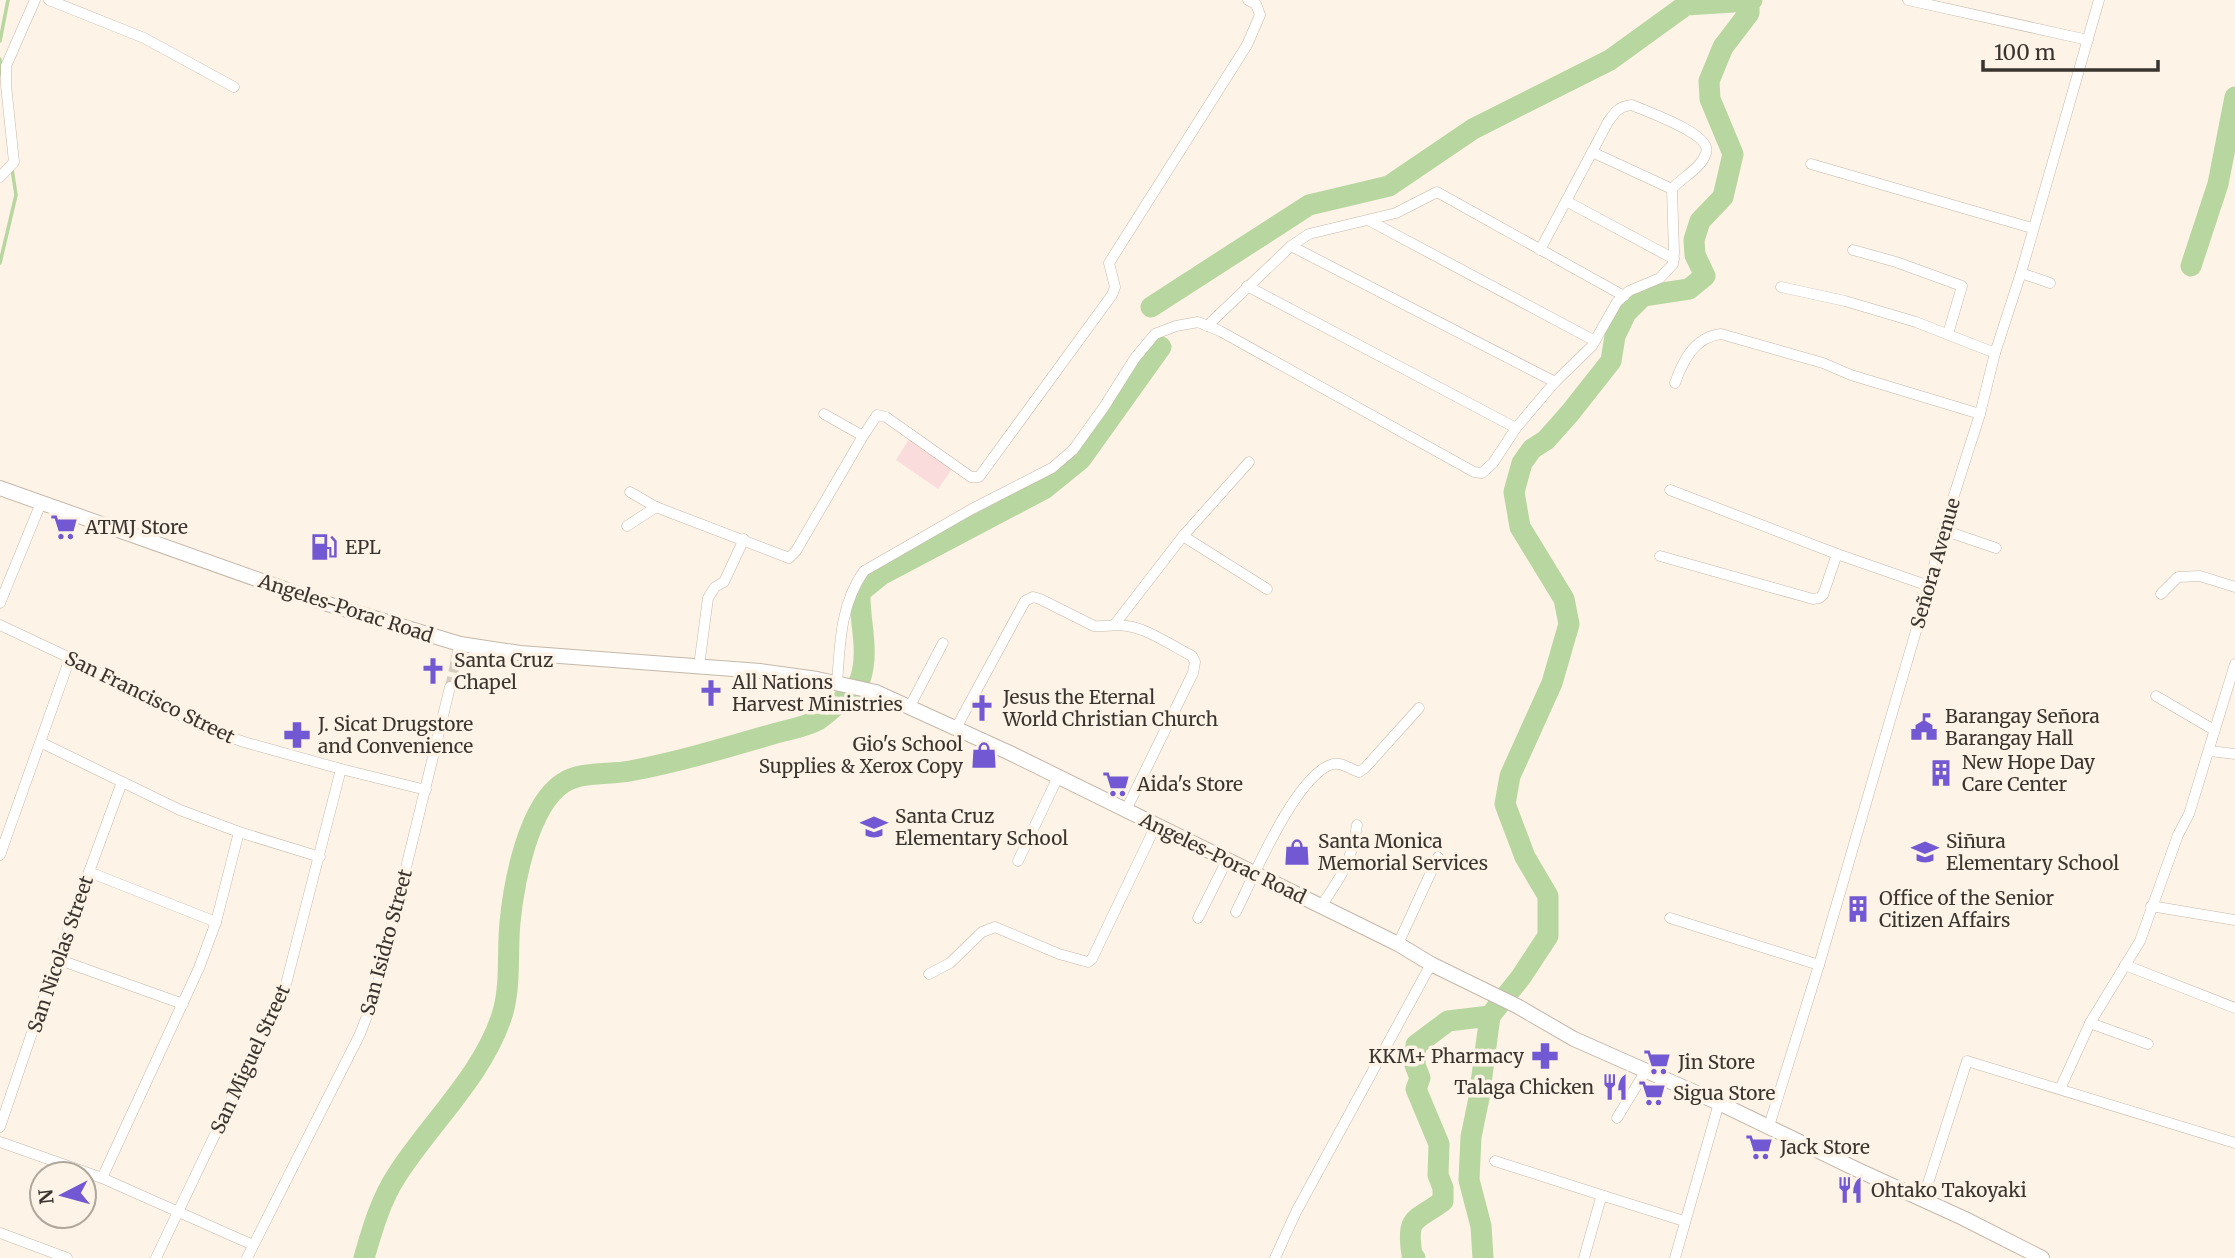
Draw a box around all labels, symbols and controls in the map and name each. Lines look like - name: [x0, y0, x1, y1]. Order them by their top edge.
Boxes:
- scale bar: [1983, 28, 2158, 72]
- text: 100 m: [1994, 39, 2056, 66]
- street label: Señora Avenue: [1905, 495, 1965, 631]
- supermarket icon: ATMJ Store: [49, 512, 79, 542]
- place label: ATMJ Store: [84, 515, 188, 539]
- fuel station icon: EPL: [309, 532, 339, 562]
- place label: EPL: [345, 535, 381, 559]
- street label: Angeles-Porac Road: [255, 568, 436, 648]
- street label: San Francisco Street: [61, 646, 239, 749]
- place label: Santa Cruz Chapel: [454, 648, 553, 694]
- church icon: Santa Cruz Chapel: [418, 656, 448, 686]
- place label: All Nations Harvest Ministries: [731, 670, 903, 716]
- church icon: All Nations Harvest Ministries: [696, 678, 726, 708]
- place label: Jesus the Eternal World Christian Church: [1002, 685, 1218, 731]
- church icon: Jesus the Eternal World Christian Church: [967, 693, 997, 723]
- place label: Barangay Señora Barangay Hall: [1945, 704, 2100, 750]
- place label: J. Sicat Drugstore and Convenience: [317, 712, 473, 758]
- public building icon: Barangay Señora Barangay Hall: [1909, 712, 1939, 742]
- pharmacy icon: J. Sicat Drugstore and Convenience: [282, 720, 312, 750]
- place label: Gio's School Supplies & Xerox Copy: [759, 732, 963, 778]
- shop icon: Gio's School Supplies & Xerox Copy: [969, 740, 999, 770]
- place label: New Hope Day Care Center: [1962, 750, 2095, 796]
- building icon: New Hope Day Care Center: [1926, 758, 1956, 788]
- supermarket icon: Aida's Store: [1101, 769, 1131, 799]
- place label: Aida's Store: [1136, 772, 1243, 796]
- place label: Santa Cruz Elementary School: [895, 804, 1068, 850]
- street label: Angeles-Porac Road: [1135, 807, 1310, 909]
- school or university icon: Santa Cruz Elementary School: [859, 812, 889, 842]
- place label: Santa Monica Memorial Services: [1318, 829, 1488, 875]
- place label: Siñura Elementary School: [1946, 829, 2119, 875]
- shop icon: Santa Monica Memorial Services: [1282, 837, 1312, 867]
- school or university icon: Siñura Elementary School: [1910, 837, 1940, 867]
- street label: San Isidro Street: [355, 866, 417, 1018]
- street label: San Nicolas Street: [22, 872, 98, 1036]
- place label: Office of the Senior Citizen Affairs: [1879, 886, 2055, 932]
- building icon: Office of the Senior Citizen Affairs: [1843, 894, 1873, 924]
- street label: San Miguel Street: [205, 980, 295, 1137]
- pharmacy icon: KKM+ Pharmacy: [1530, 1041, 1560, 1071]
- place label: KKM+ Pharmacy: [1368, 1044, 1524, 1068]
- supermarket icon: Jin Store: [1642, 1047, 1672, 1077]
- place label: Jin Store: [1677, 1050, 1755, 1074]
- restaurant icon: Talaga Chicken: [1600, 1072, 1630, 1102]
- place label: Talaga Chicken: [1454, 1075, 1594, 1099]
- supermarket icon: Sigua Store: [1637, 1078, 1667, 1108]
- place label: Sigua Store: [1673, 1081, 1775, 1105]
- supermarket icon: Jack Store: [1744, 1132, 1774, 1162]
- place label: Jack Store: [1779, 1135, 1870, 1159]
- north arrow: [28, 1160, 98, 1230]
- restaurant icon: Ohtako Takoyaki: [1835, 1175, 1865, 1205]
- place label: Ohtako Takoyaki: [1871, 1178, 2027, 1202]
- text: N: [33, 1188, 59, 1205]

